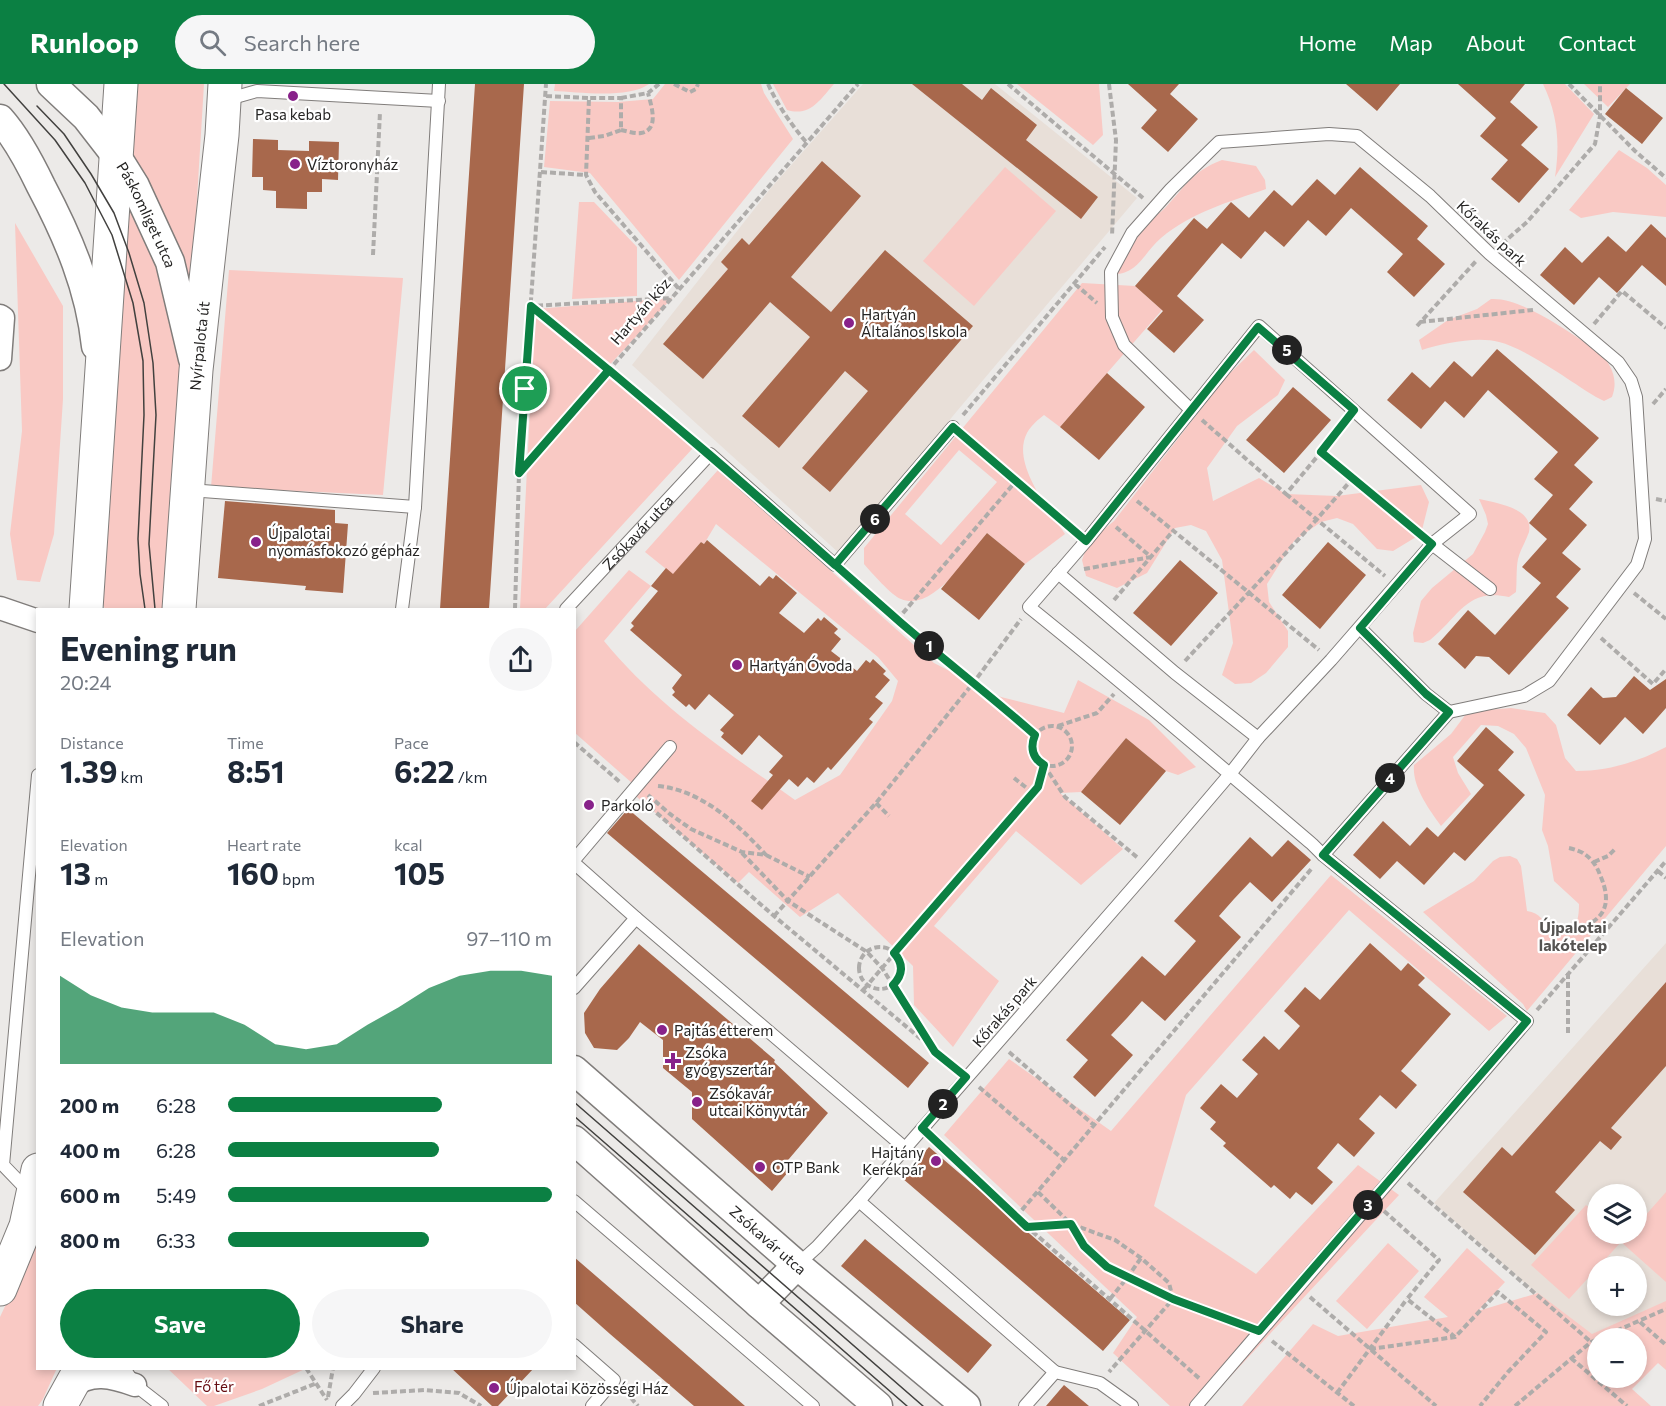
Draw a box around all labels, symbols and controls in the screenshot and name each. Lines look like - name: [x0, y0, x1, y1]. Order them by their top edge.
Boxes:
- search box: [175, 15, 595, 69]
- text: Runloop: [30, 25, 139, 59]
- icon: search: [196, 26, 229, 59]
- text: Search here: [244, 29, 360, 56]
- text: Home: [1299, 30, 1356, 55]
- text: Map: [1389, 30, 1433, 55]
- text: About: [1466, 30, 1525, 55]
- text: Contact: [1558, 30, 1636, 55]
- marker: Pasa kebab: [286, 89, 300, 103]
- place label: Pasa kebab: [255, 105, 331, 123]
- place label: Víztoronyház: [307, 155, 398, 173]
- marker: Víztoronyház: [288, 157, 302, 171]
- street label: Páskomliget utca: [113, 158, 180, 269]
- street label: Kőrakás park: [1453, 196, 1531, 270]
- street label: Hartyán köz: [606, 274, 674, 348]
- street label: Nyírpalota út: [186, 300, 213, 391]
- place label: Hartyán Általános Iskola: [861, 305, 967, 340]
- marker: Hartyán Általános Iskola: [842, 316, 856, 330]
- pin: 5: [1272, 335, 1302, 365]
- text: 5: [1282, 340, 1292, 359]
- pin: [499, 363, 550, 414]
- icon: arrive: [508, 372, 541, 405]
- street label: Zsókavár utca: [598, 491, 677, 573]
- pin: 6: [860, 504, 890, 534]
- text: 6: [870, 509, 880, 528]
- place label: Újpalotai nyomásfokozó gépház: [268, 523, 420, 559]
- marker: Újpalotai nyomásfokozó gépház: [249, 535, 263, 549]
- text: Evening run: [60, 627, 237, 668]
- button: share: [489, 628, 552, 691]
- pin: 1: [914, 631, 944, 661]
- text: 1: [925, 636, 933, 655]
- place label: Hartyán Óvoda: [749, 655, 852, 674]
- marker: Hartyán Óvoda: [730, 658, 744, 672]
- text: 20:24: [60, 670, 112, 694]
- text: Distance: [60, 733, 124, 752]
- text: Time: [227, 733, 264, 752]
- text: Pace: [394, 733, 429, 752]
- text: 1.39: [60, 752, 118, 789]
- text: 8:51: [227, 752, 285, 789]
- text: 6:22: [394, 752, 455, 789]
- pin: 4: [1375, 763, 1405, 793]
- text: km: [118, 767, 143, 786]
- text: /km: [455, 767, 487, 786]
- text: 4: [1385, 768, 1395, 787]
- place label: Parkoló: [601, 796, 654, 814]
- marker: Parkoló: [582, 798, 596, 812]
- text: Elevation: [60, 835, 128, 854]
- text: Heart rate: [227, 835, 301, 854]
- text: kcal: [394, 835, 423, 854]
- text: 13: [60, 854, 91, 891]
- text: 160: [227, 854, 279, 891]
- text: 105: [394, 854, 445, 891]
- text: m: [91, 869, 108, 888]
- text: bpm: [279, 869, 315, 888]
- district label: Újpalotai lakótelep: [1539, 917, 1607, 954]
- text: Elevation: [60, 926, 145, 950]
- text: 97–110 m: [466, 926, 552, 950]
- street label: Kőrakás park: [968, 972, 1040, 1050]
- place label: Pajtás étterem: [674, 1021, 773, 1039]
- marker: Pajtás étterem: [655, 1023, 669, 1037]
- place label: Zsóka gyógyszertár: [685, 1043, 773, 1078]
- marker: Zsóka gyógyszertár: [666, 1054, 680, 1068]
- place label: Zsókavár utcai Könyvtár: [709, 1084, 808, 1119]
- pin: 2: [928, 1089, 958, 1119]
- text: 200 m: [60, 1093, 119, 1117]
- text: 6:28: [156, 1093, 196, 1117]
- text: 2: [938, 1094, 948, 1113]
- marker: Zsókavár utcai Könyvtár: [690, 1095, 704, 1109]
- text: 400 m: [60, 1138, 120, 1162]
- text: 6:28: [156, 1138, 196, 1162]
- place label: Hajtány Kerékpár: [862, 1143, 924, 1178]
- marker: Hajtány Kerékpár: [929, 1154, 943, 1168]
- place label: OTP Bank: [772, 1158, 840, 1176]
- marker: OTP Bank: [753, 1160, 767, 1174]
- text: 600 m: [60, 1183, 120, 1207]
- text: 5:49: [156, 1183, 196, 1207]
- map controls: [1587, 1184, 1647, 1388]
- button: layers: [1587, 1184, 1647, 1244]
- pin: 3: [1353, 1190, 1383, 1220]
- text: 3: [1363, 1195, 1373, 1214]
- street label: Zsókavár utca: [726, 1202, 810, 1278]
- text: 800 m: [60, 1228, 120, 1252]
- text: 6:33: [156, 1228, 196, 1252]
- button: +: [1587, 1256, 1647, 1316]
- button: Save: [60, 1289, 300, 1358]
- button: Share: [312, 1289, 552, 1358]
- button: −: [1587, 1328, 1647, 1388]
- park label: Fő tér: [194, 1377, 234, 1395]
- place label: Újpalotai Közösségi Ház: [506, 1378, 668, 1397]
- marker: Újpalotai Közösségi Ház: [487, 1381, 501, 1395]

